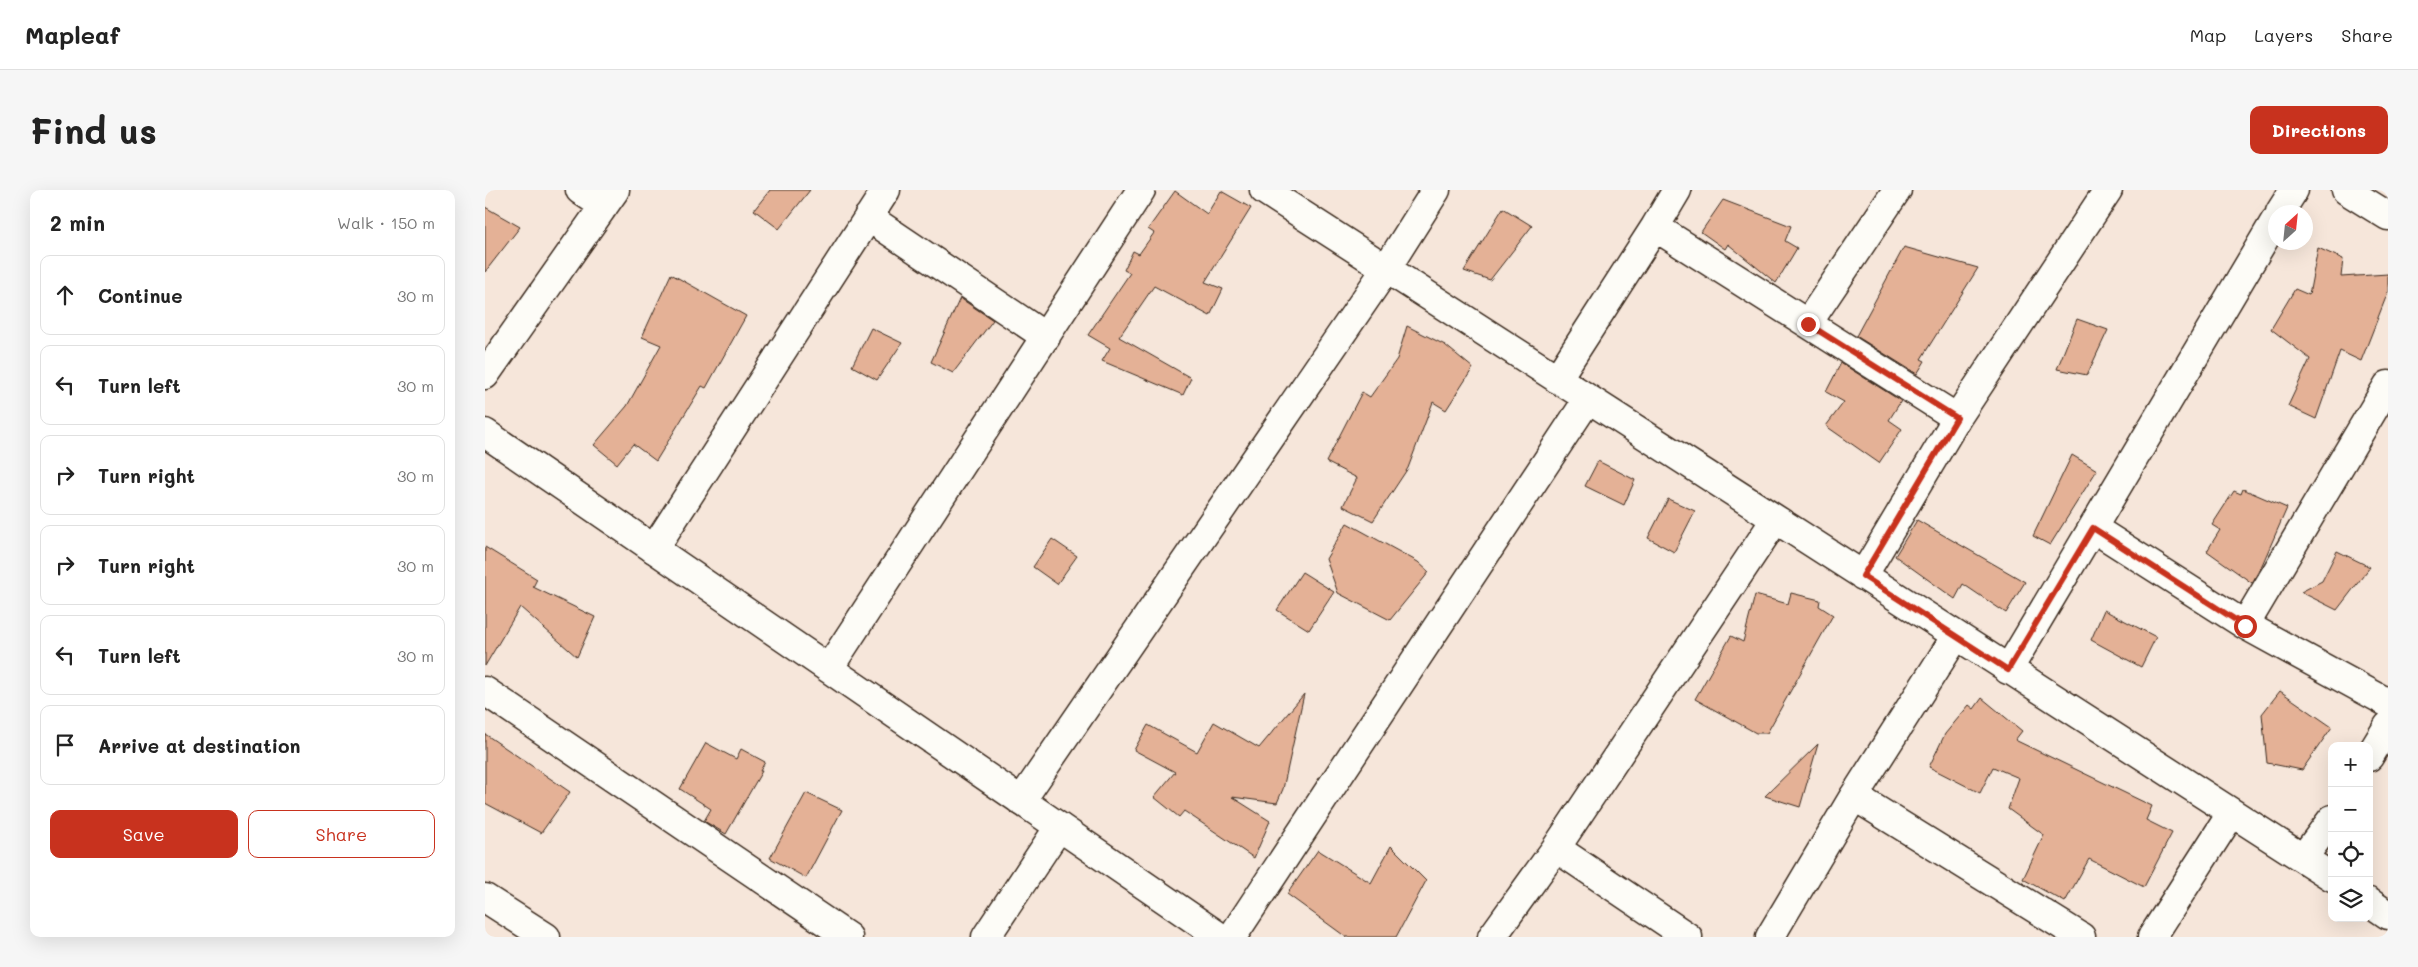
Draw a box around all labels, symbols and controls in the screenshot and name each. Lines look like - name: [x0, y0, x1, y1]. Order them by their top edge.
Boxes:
- text: Mapleaf: [25, 19, 120, 50]
- text: Map: [2190, 23, 2226, 47]
- text: Layers: [2254, 23, 2313, 47]
- text: Share: [2341, 23, 2393, 47]
- button: Directions: [2250, 106, 2388, 154]
- text: Find us: [30, 107, 157, 153]
- north arrow: [2268, 205, 2313, 250]
- text: 2 min: [50, 209, 105, 236]
- text: Walk · 150 m: [337, 212, 435, 233]
- icon: ahead: [51, 281, 79, 309]
- text: Continue: [98, 283, 183, 308]
- text: 30 m: [397, 285, 434, 306]
- route end: [1797, 313, 1820, 336]
- icon: left: [51, 371, 79, 399]
- text: Turn left: [98, 373, 181, 398]
- text: 30 m: [397, 375, 434, 396]
- icon: right: [51, 461, 79, 489]
- text: Turn right: [98, 463, 195, 488]
- text: 30 m: [397, 465, 434, 486]
- icon: right: [51, 551, 79, 579]
- text: Turn right: [98, 553, 195, 578]
- text: 30 m: [397, 555, 434, 576]
- route start: [2234, 615, 2257, 638]
- icon: left: [51, 641, 79, 669]
- text: Turn left: [98, 643, 181, 668]
- text: 30 m: [397, 645, 434, 666]
- icon: arrive: [51, 731, 79, 759]
- text: Arrive at destination: [98, 733, 301, 758]
- map controls: [2328, 742, 2373, 922]
- button: +: [2328, 742, 2373, 787]
- button: −: [2328, 787, 2373, 832]
- button: Save: [50, 810, 238, 858]
- button: Share: [248, 810, 435, 858]
- button: locate: [2328, 832, 2373, 877]
- button: layers: [2328, 877, 2373, 922]

